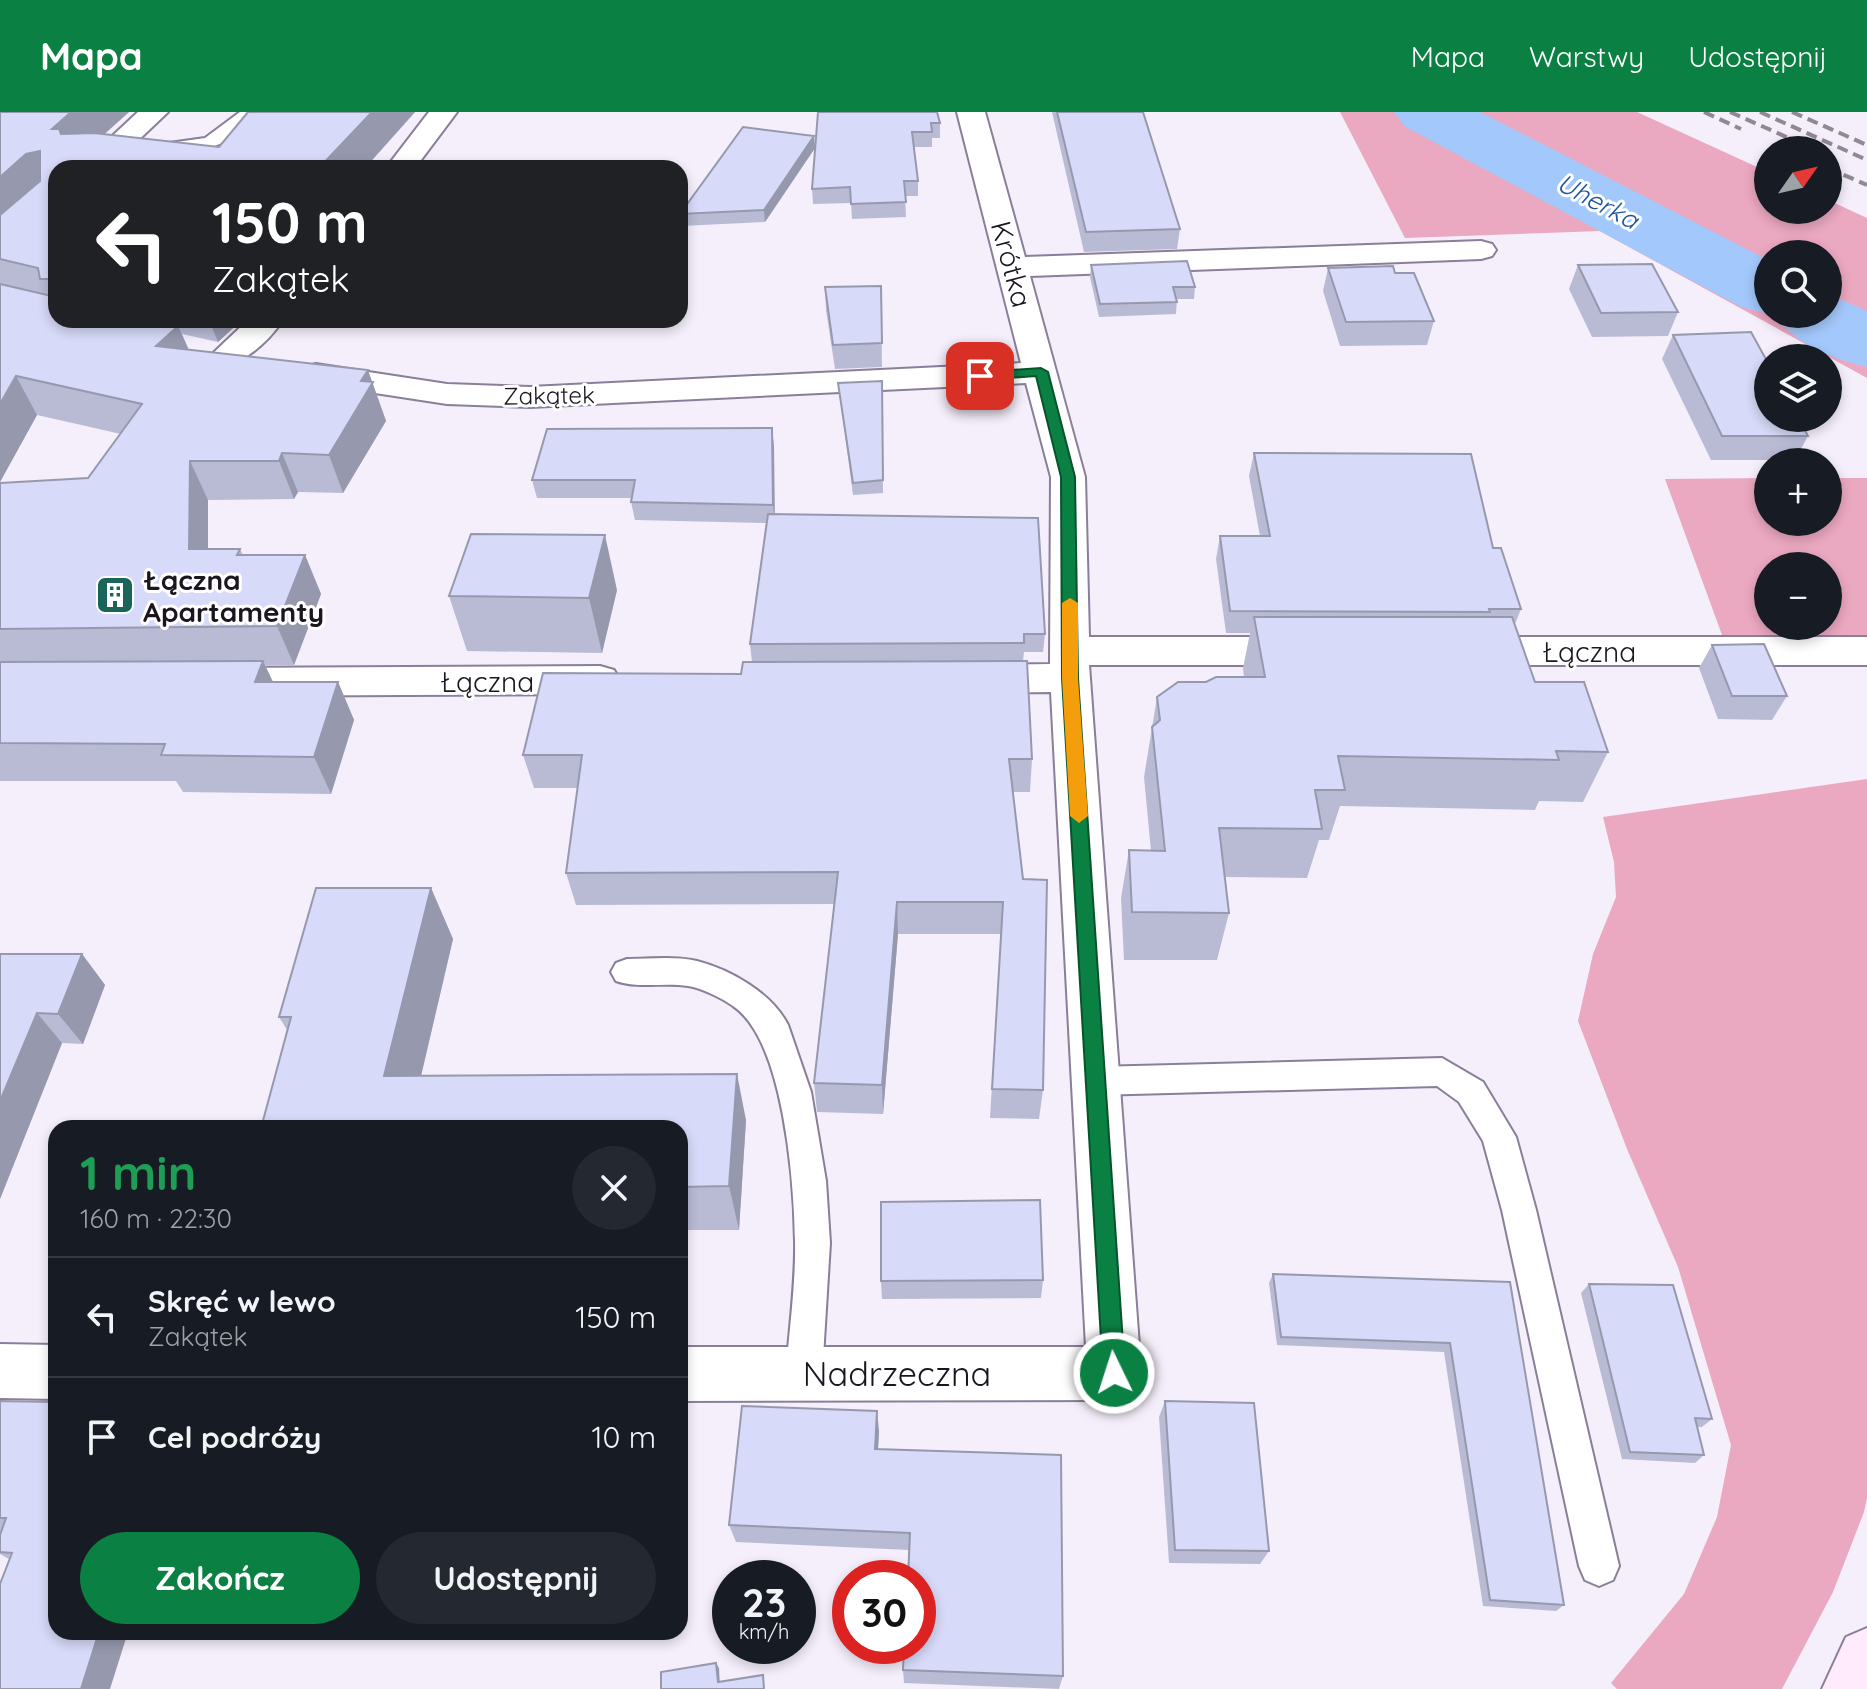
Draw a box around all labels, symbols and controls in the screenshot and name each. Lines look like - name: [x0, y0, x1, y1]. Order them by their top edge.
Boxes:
- text: Mapa: [40, 32, 143, 80]
- text: Mapa: [1411, 39, 1485, 74]
- text: Warstwy: [1529, 39, 1644, 74]
- text: Udostępnij: [1688, 39, 1827, 74]
- north arrow: [1754, 136, 1842, 224]
- map controls: [1754, 136, 1842, 640]
- water label: Uherka: [1552, 166, 1645, 237]
- text: 150 m: [212, 187, 368, 257]
- icon: left: [80, 192, 184, 296]
- street label: Krótka: [984, 217, 1040, 311]
- button: search: [1754, 240, 1842, 328]
- text: Zakątek: [212, 256, 350, 301]
- pin: [946, 342, 1014, 410]
- button: layers: [1754, 344, 1842, 432]
- icon: arrive: [958, 354, 1002, 398]
- street label: Zakątek: [503, 379, 595, 411]
- button: +: [1754, 448, 1842, 536]
- button: −: [1754, 552, 1842, 640]
- place label: Łączna Apartamenty: [143, 562, 324, 629]
- building icon: Łączna Apartamenty: [94, 574, 136, 616]
- street label: Łączna: [1542, 634, 1636, 669]
- street label: Łączna: [440, 664, 534, 699]
- text: 1 min: [80, 1142, 196, 1202]
- button: close: [572, 1146, 656, 1230]
- text: 160 m · 22:30: [80, 1202, 232, 1235]
- text: Skręć w lewo: [148, 1282, 336, 1320]
- icon: left: [80, 1295, 124, 1339]
- text: 150 m: [575, 1298, 656, 1336]
- text: Zakątek: [148, 1320, 247, 1353]
- position arrow: [1072, 1331, 1156, 1415]
- street label: Nadrzeczna: [803, 1352, 991, 1395]
- icon: arrive: [80, 1415, 124, 1459]
- text: Cel podróży: [148, 1418, 321, 1456]
- text: 10 m: [592, 1418, 656, 1456]
- button: Zakończ: [80, 1532, 360, 1624]
- button: Udostępnij: [376, 1532, 656, 1624]
- speed limit sign: 30: [832, 1560, 936, 1664]
- text: 23: [742, 1577, 786, 1627]
- text: km/h: [739, 1619, 789, 1644]

